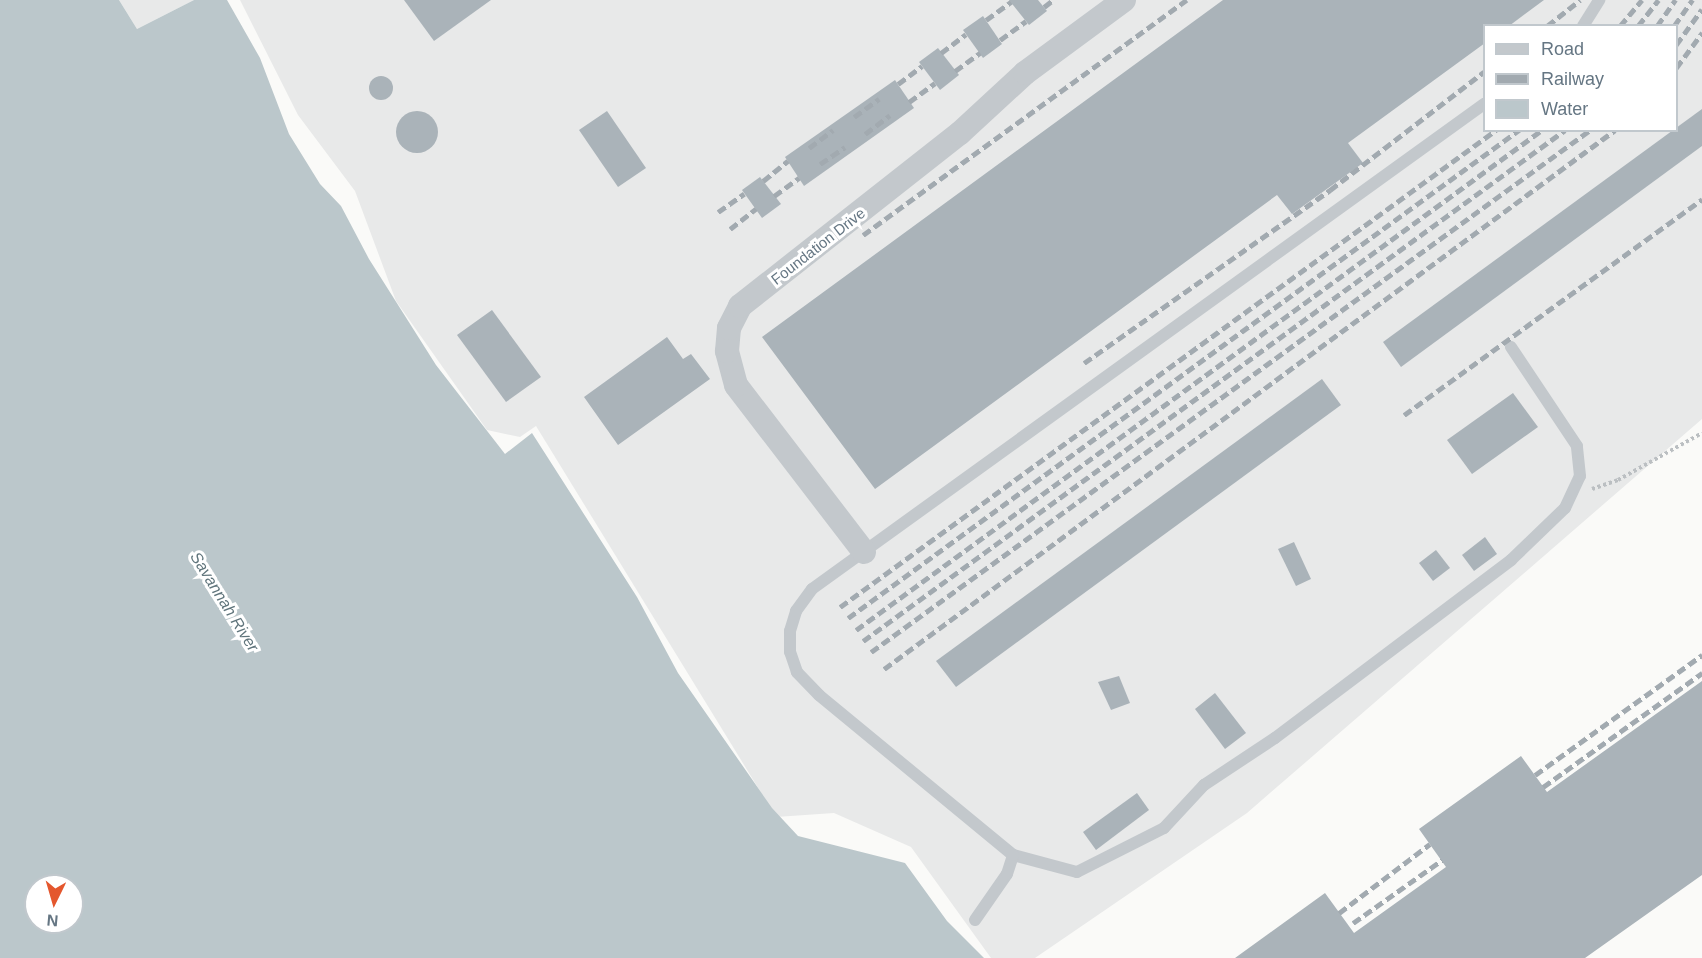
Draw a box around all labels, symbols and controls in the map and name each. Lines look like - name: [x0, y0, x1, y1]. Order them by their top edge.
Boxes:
- legend: [1483, 24, 1678, 132]
- text: Road: [1541, 39, 1584, 59]
- text: Railway: [1541, 69, 1604, 89]
- text: Water: [1541, 99, 1588, 119]
- street label: Foundation Drive: [767, 204, 869, 288]
- water label: Savannah River: [186, 549, 262, 655]
- north arrow: [24, 874, 84, 934]
- text: N: [46, 911, 59, 929]

